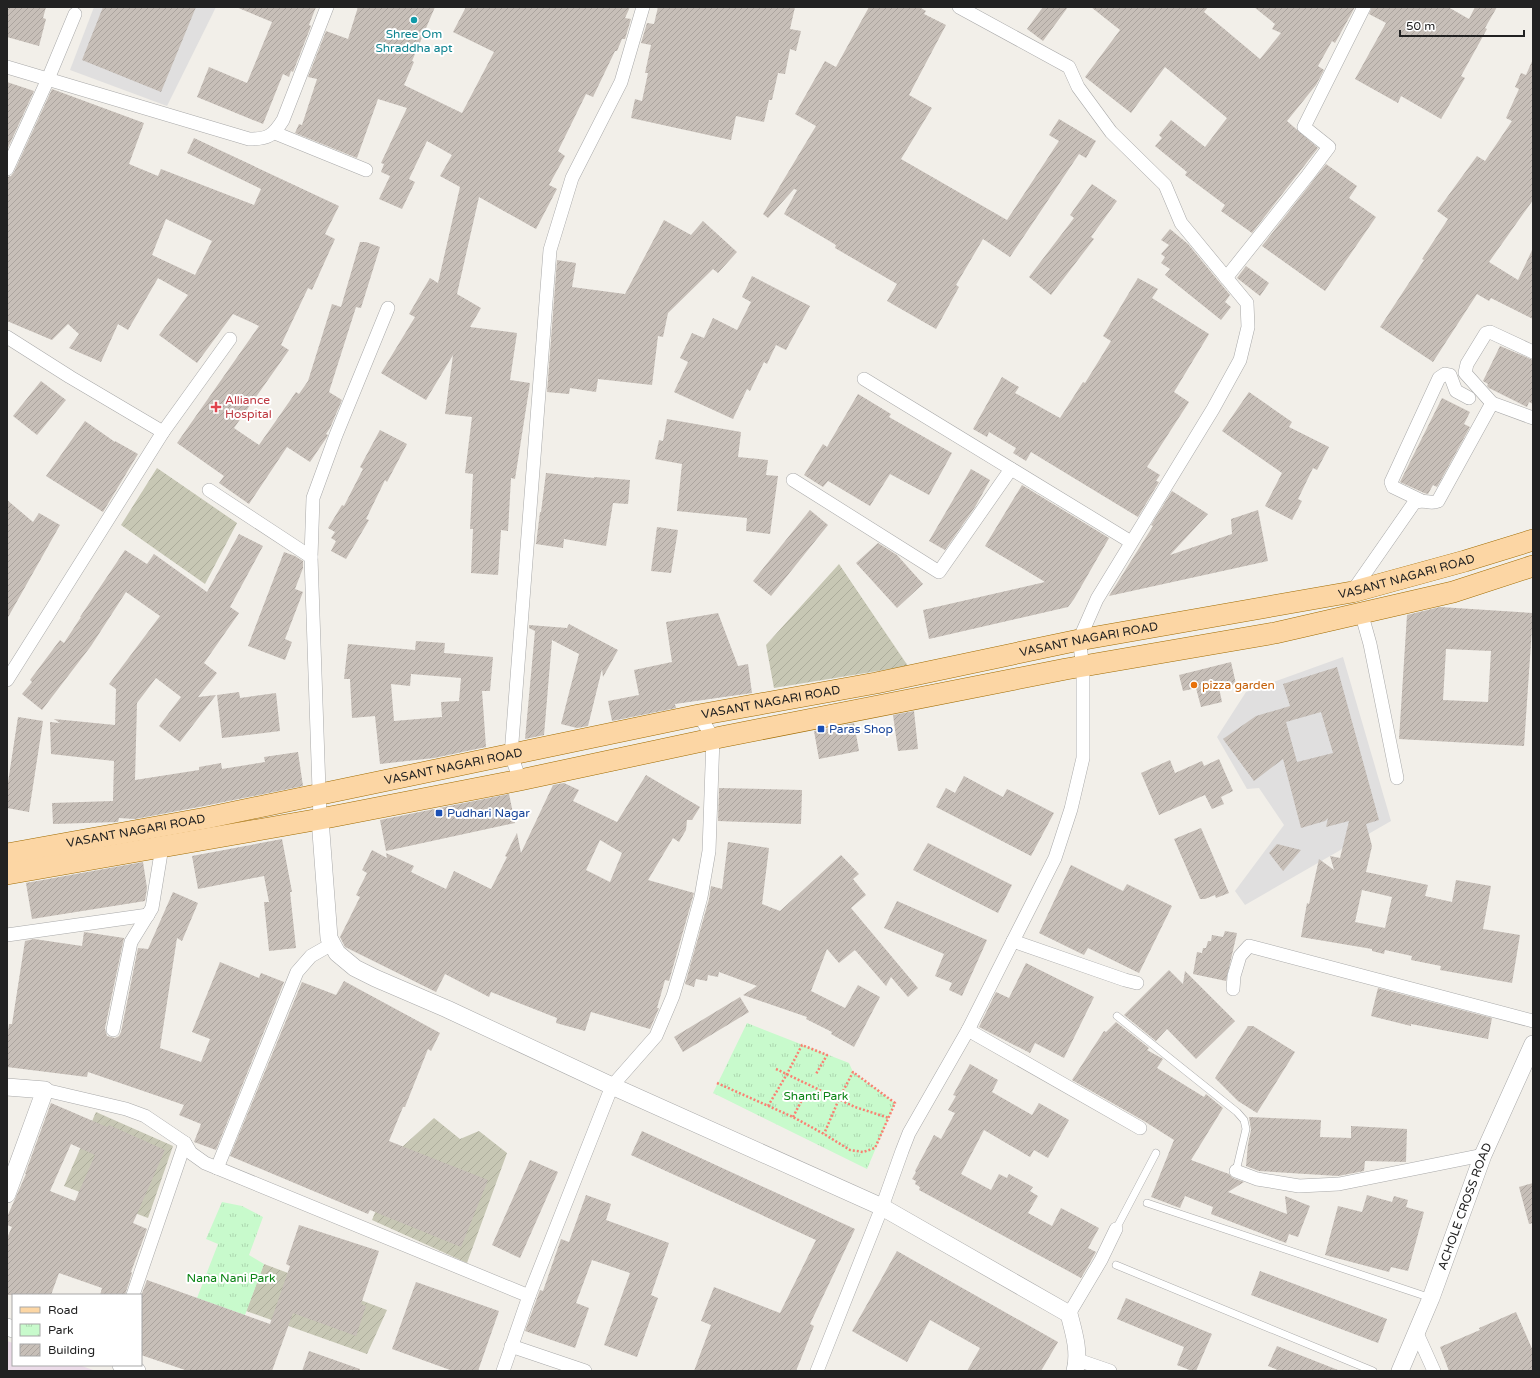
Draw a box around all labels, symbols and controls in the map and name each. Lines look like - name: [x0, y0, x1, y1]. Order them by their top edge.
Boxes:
- scale bar: [1400, 12, 1524, 38]
- marker: Shree Om Shraddha apt: [409, 15, 419, 25]
- text: 50 m: [1406, 19, 1435, 33]
- place label: Shree Om Shraddha apt: [375, 27, 453, 55]
- place label: Alliance Hospital: [225, 393, 272, 421]
- marker: Alliance Hospital: [210, 401, 222, 413]
- street label: VASANT NAGARI ROAD: [1337, 551, 1476, 601]
- street label: VASANT NAGARI ROAD: [1018, 619, 1159, 659]
- place label: pizza garden: [1202, 678, 1275, 692]
- marker: pizza garden: [1189, 680, 1199, 690]
- street label: VASANT NAGARI ROAD: [700, 683, 842, 721]
- place label: Paras Shop: [829, 722, 893, 736]
- marker: Paras Shop: [816, 724, 826, 734]
- street label: VASANT NAGARI ROAD: [383, 745, 524, 788]
- place label: Pudhari Nagar: [447, 806, 530, 820]
- marker: Pudhari Nagar: [434, 808, 444, 818]
- street label: VASANT NAGARI ROAD: [65, 811, 206, 850]
- park label: Shanti Park: [784, 1089, 849, 1103]
- street label: ACHOLE CROSS ROAD: [1435, 1141, 1495, 1272]
- park label: Nana Nani Park: [187, 1271, 276, 1285]
- legend: [12, 1294, 142, 1366]
- text: Road: [48, 1303, 78, 1317]
- text: Park: [48, 1323, 74, 1337]
- text: Building: [48, 1343, 95, 1357]

